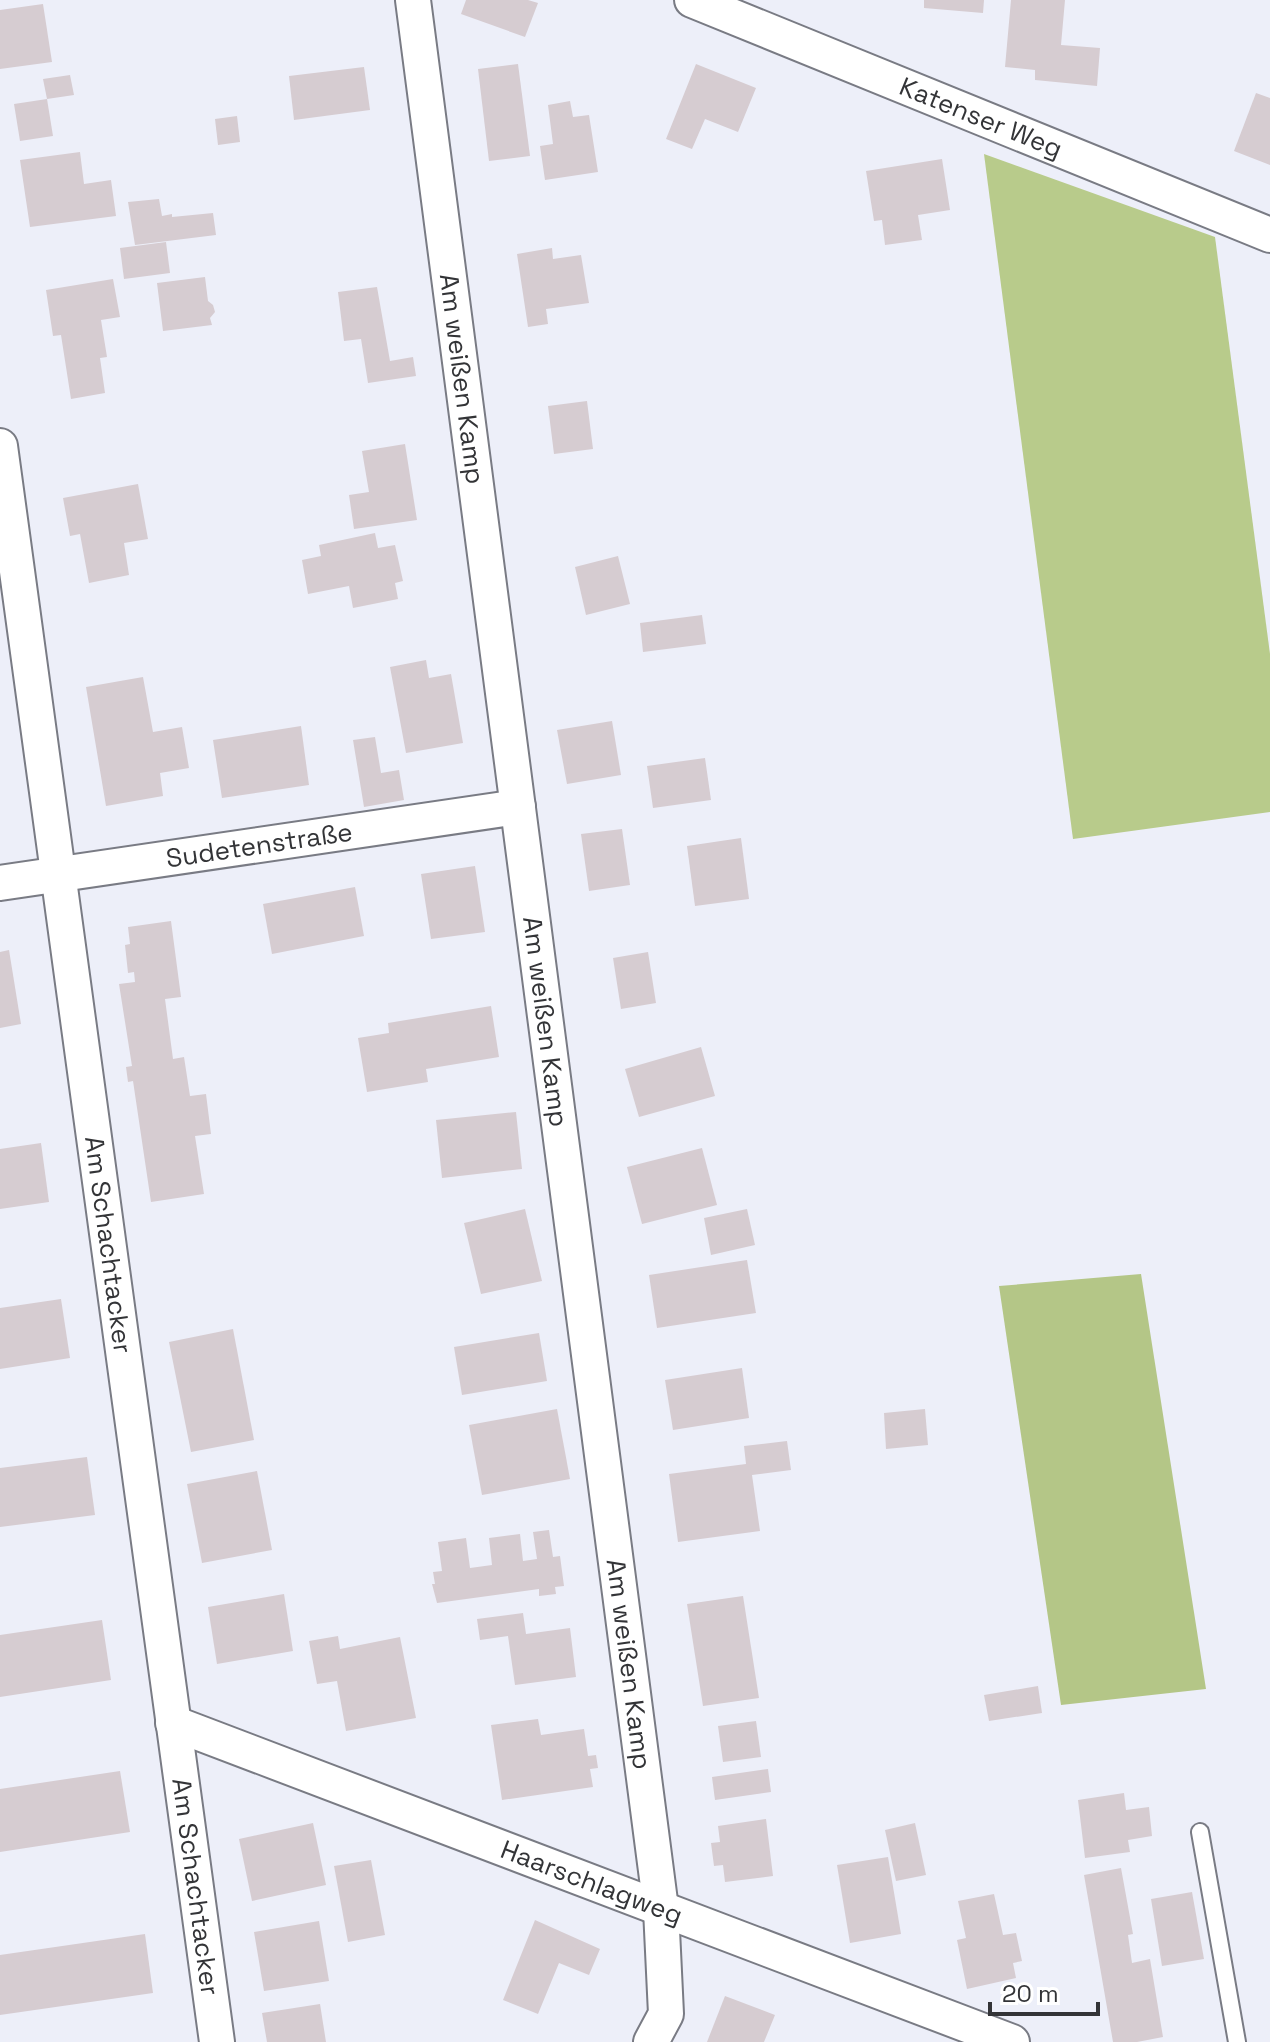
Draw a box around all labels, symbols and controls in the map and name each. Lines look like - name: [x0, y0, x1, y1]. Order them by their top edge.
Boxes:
- street label: Katenser Weg: [895, 69, 1067, 166]
- street label: Am weißen Kamp: [432, 271, 493, 486]
- street label: Sudetenstraße: [164, 815, 355, 875]
- street label: Am weißen Kamp: [515, 914, 576, 1129]
- street label: Am Schachtacker: [77, 1134, 140, 1356]
- street label: Am weißen Kamp: [599, 1557, 660, 1771]
- street label: Am Schachtacker: [164, 1776, 228, 1998]
- street label: Haarschlagweg: [496, 1832, 688, 1932]
- scale bar: [990, 1966, 1098, 2016]
- text: 20 m: [1002, 1978, 1059, 2009]

